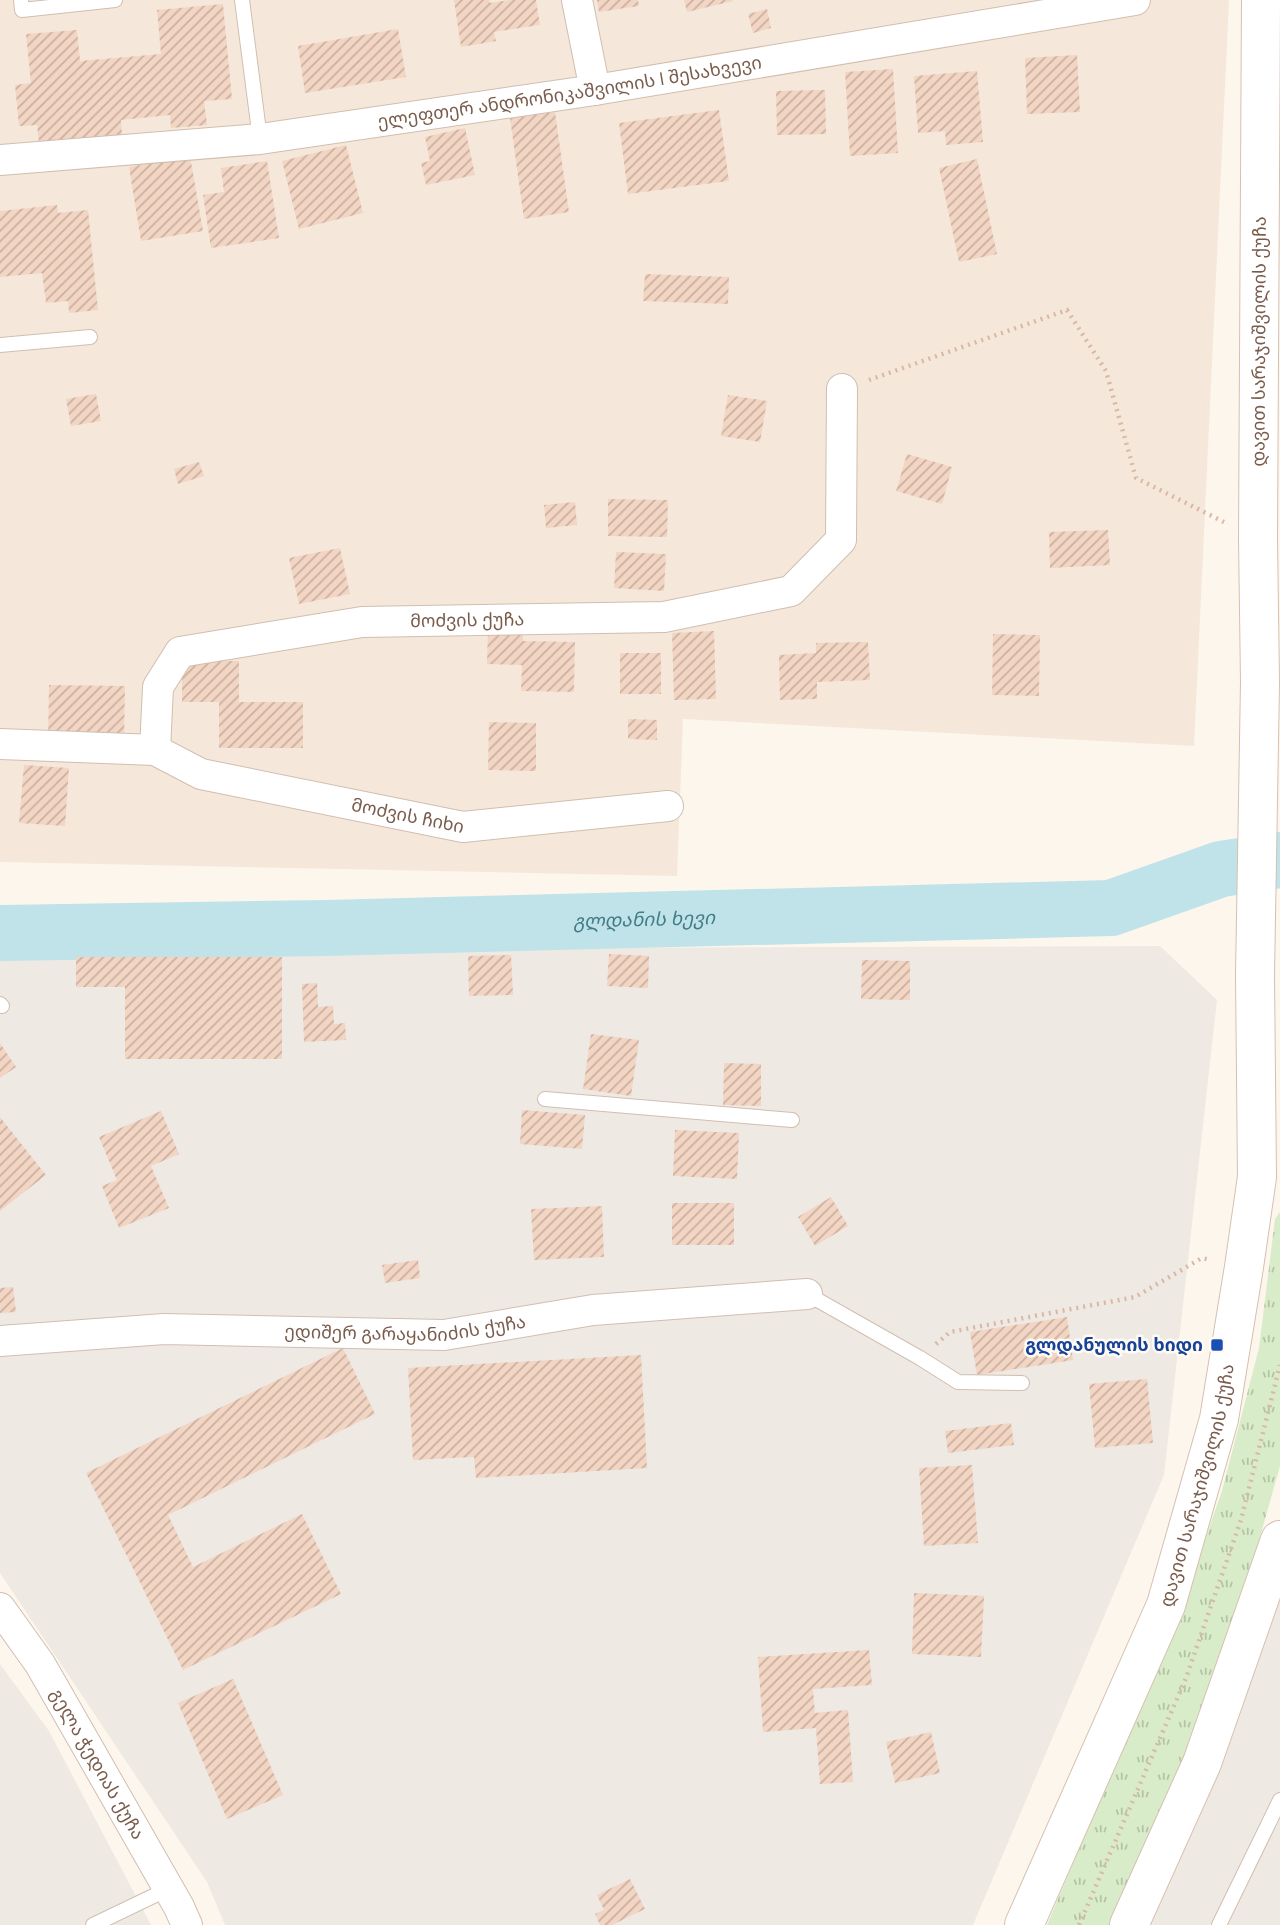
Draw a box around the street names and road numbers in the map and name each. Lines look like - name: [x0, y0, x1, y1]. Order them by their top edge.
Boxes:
- street label: ელეფთერ ანდრონიკაშვილის I შესახვევი: [376, 50, 763, 134]
- street label: დავით სარაჯიშვილის ქუჩა: [1246, 216, 1272, 467]
- street label: მოძვის ქუჩა: [410, 607, 524, 633]
- street label: მოძვის ჩიხი: [349, 793, 466, 839]
- street label: ედიშერ გარაყანიძის ქუჩა: [284, 1309, 527, 1347]
- street label: დავით სარაჯიშვილის ქუჩა: [1154, 1362, 1240, 1610]
- street label: გელა ჭედიას ქუჩა: [44, 1684, 150, 1844]

